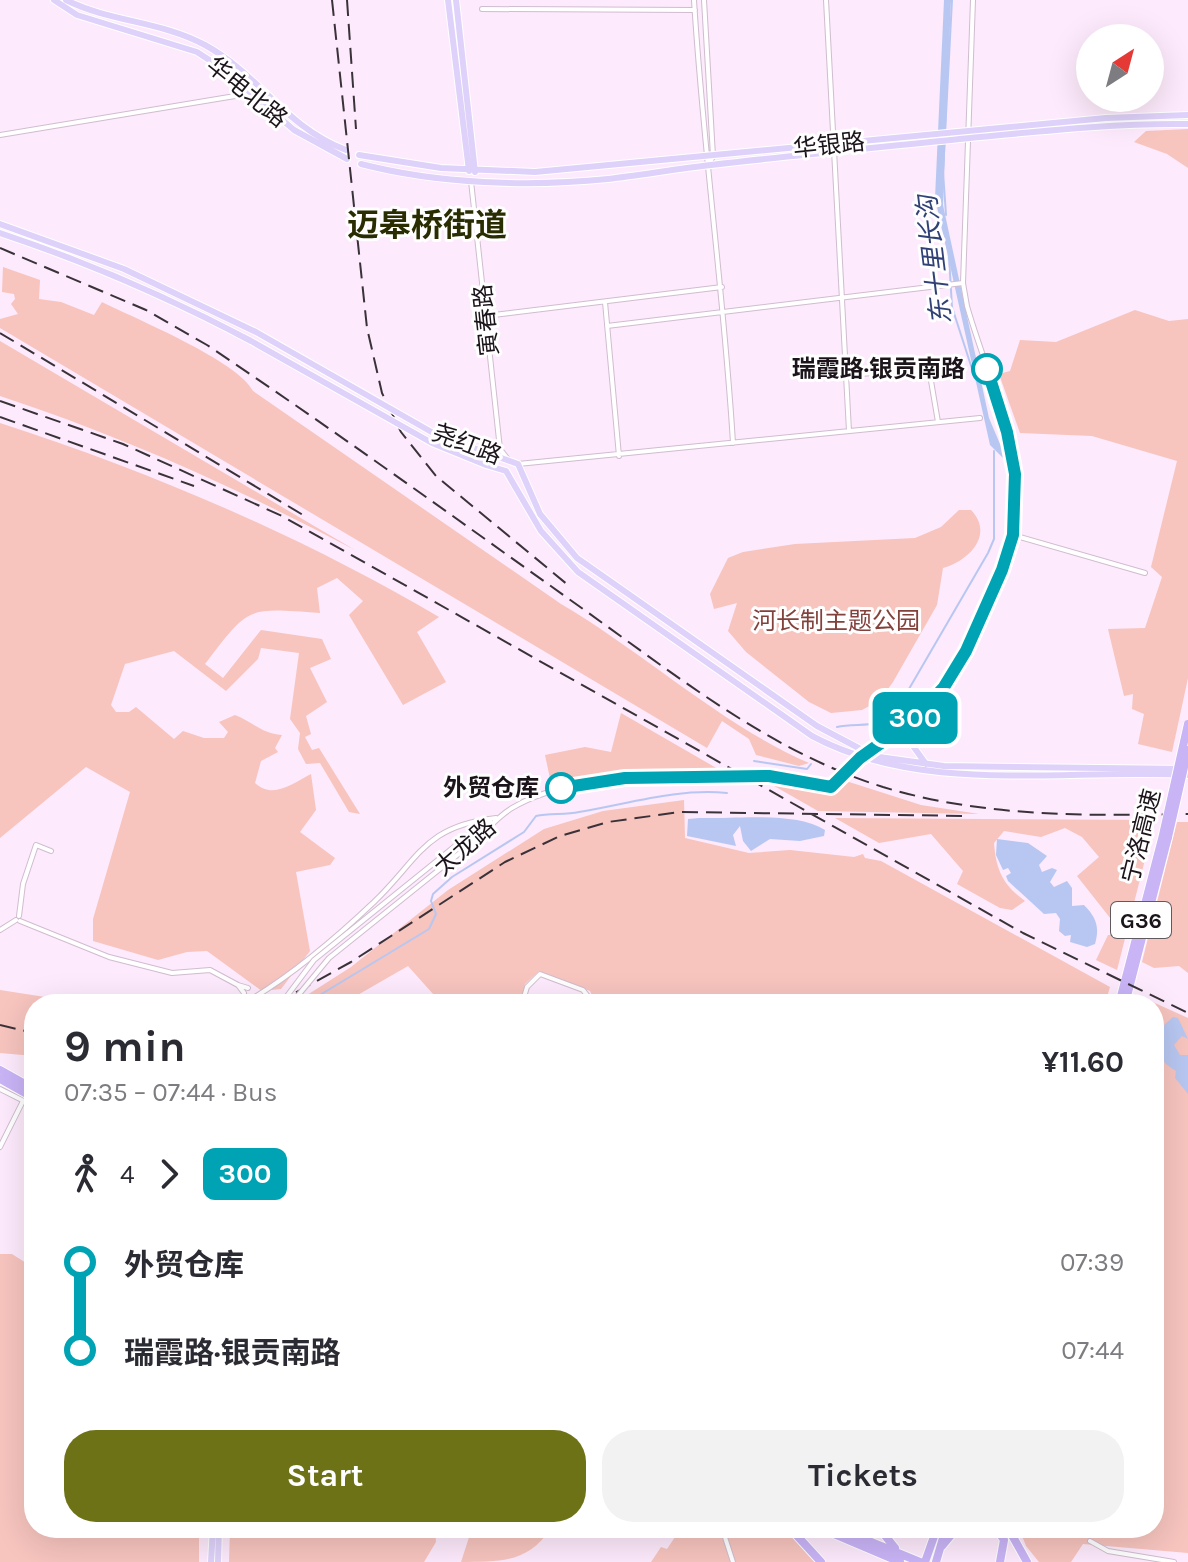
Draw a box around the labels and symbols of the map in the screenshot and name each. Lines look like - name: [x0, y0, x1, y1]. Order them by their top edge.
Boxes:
- north arrow: [1076, 24, 1164, 112]
- street label: 华电北路: [201, 51, 293, 133]
- street label: 华银路: [792, 127, 866, 163]
- water label: 东十里长沟: [911, 191, 958, 326]
- district label: 迈皋桥街道: [347, 207, 507, 244]
- street label: 寅春路: [468, 283, 504, 357]
- marker: 瑞霞路·银贡南路: [972, 354, 1002, 384]
- place label: 瑞霞路·银贡南路: [792, 355, 965, 383]
- street label: 尧红路: [428, 418, 506, 470]
- park label: 河长制主题公园: [752, 607, 920, 635]
- line badge: 300: [869, 692, 961, 744]
- marker: 外贸仓库: [546, 773, 576, 803]
- place label: 外贸仓库: [443, 774, 539, 802]
- street label: 宁洛高速: [1116, 786, 1166, 886]
- street label: 太龙路: [429, 813, 501, 881]
- road number: G36: [1111, 902, 1171, 938]

